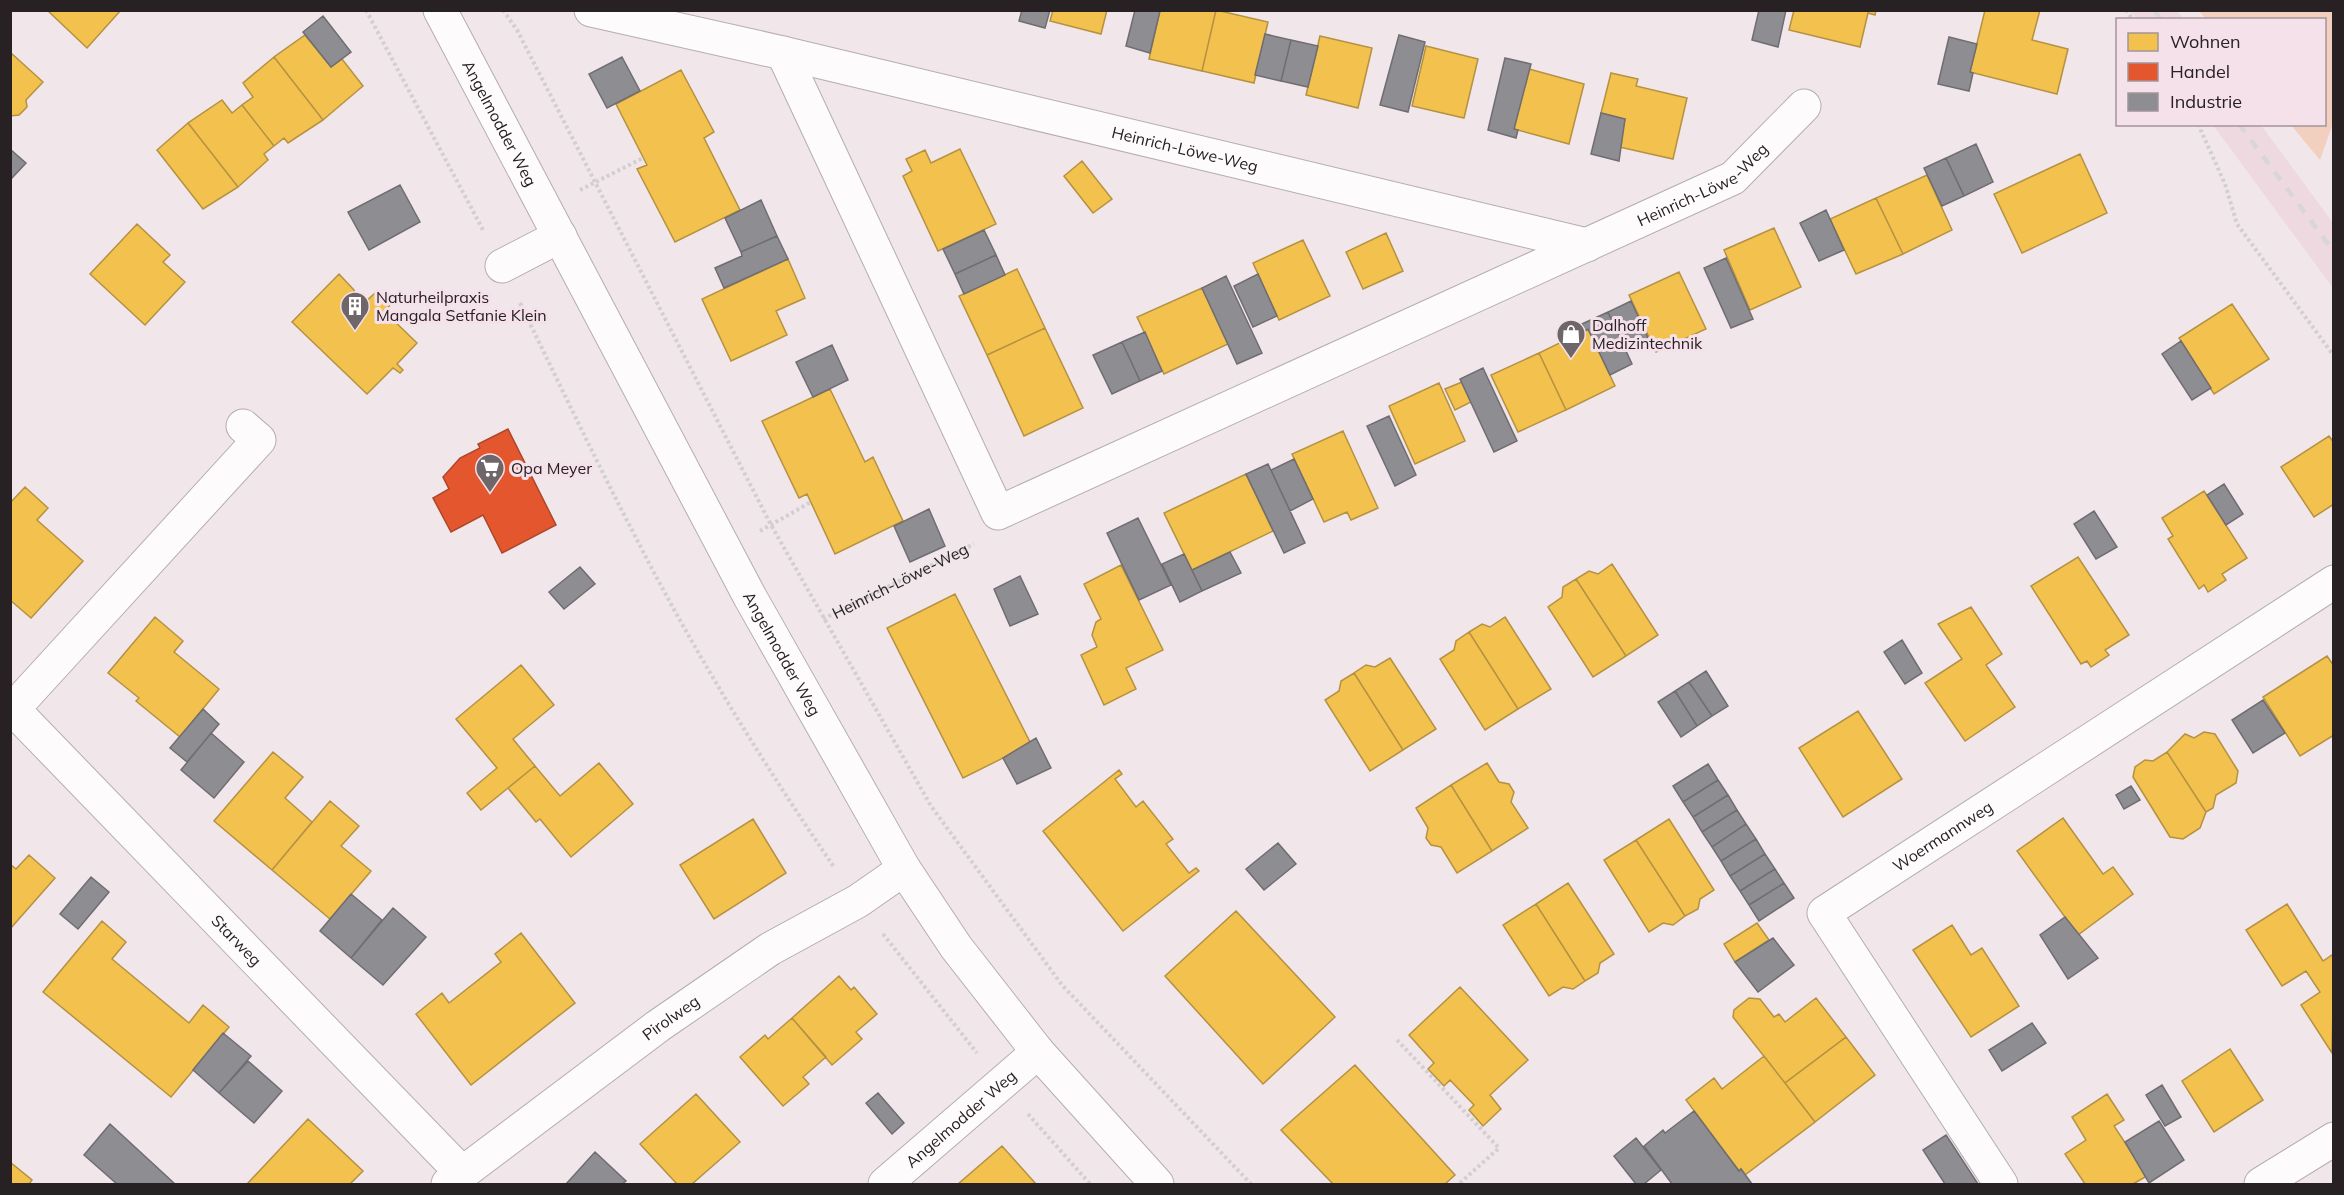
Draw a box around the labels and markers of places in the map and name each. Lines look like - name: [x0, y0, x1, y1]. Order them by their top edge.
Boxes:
- place label: Naturheilpraxis Mangala Setfanie Klein: [376, 287, 547, 325]
- building icon: Naturheilpraxis Mangala Setfanie Klein: [339, 290, 371, 332]
- place label: Dalhoff Medizintechnik: [1592, 315, 1703, 353]
- shop icon: Dalhoff Medizintechnik: [1555, 318, 1587, 360]
- supermarket icon: Opa Meyer: [474, 452, 506, 494]
- place label: Opa Meyer: [511, 458, 592, 478]

